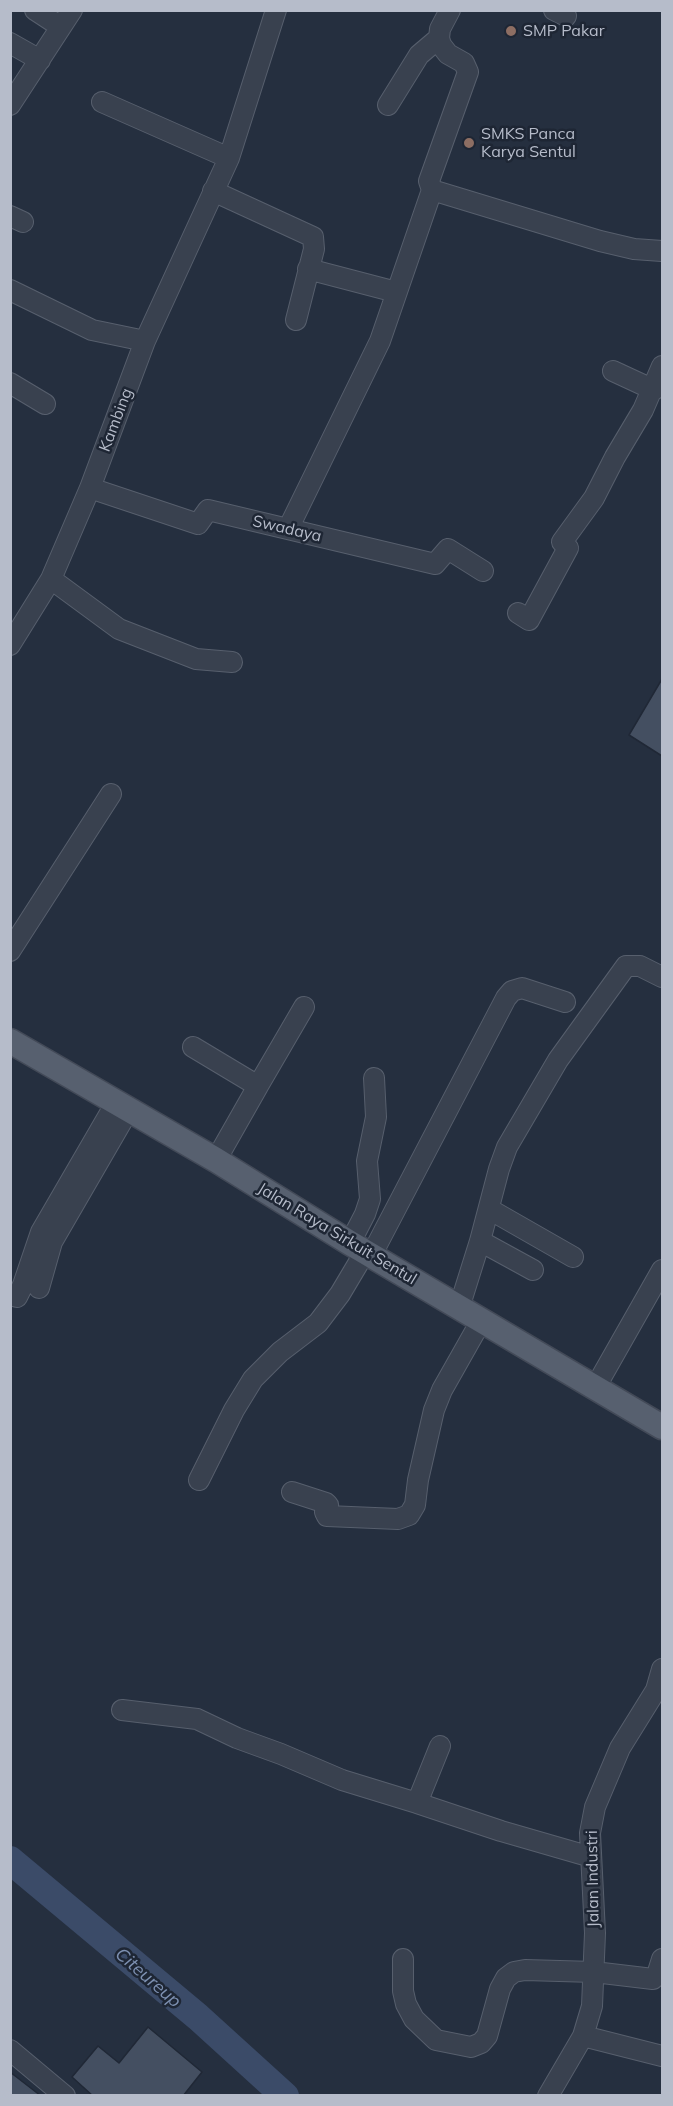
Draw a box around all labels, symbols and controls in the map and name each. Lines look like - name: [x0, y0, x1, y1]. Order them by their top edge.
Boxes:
- place label: SMP Pakar: [523, 21, 604, 41]
- marker: SMP Pakar: [504, 24, 518, 38]
- place label: SMKS Panca Karya Sentul: [481, 124, 576, 162]
- marker: SMKS Panca Karya Sentul: [462, 136, 476, 150]
- street label: Kambing: [95, 386, 137, 454]
- street label: Swadaya: [251, 512, 323, 546]
- street label: Jalan Raya Sirkuit Sentul: [254, 1179, 420, 1289]
- street label: Jalan Industri: [583, 1830, 603, 1928]
- water label: Citeureup: [111, 1943, 185, 2013]

